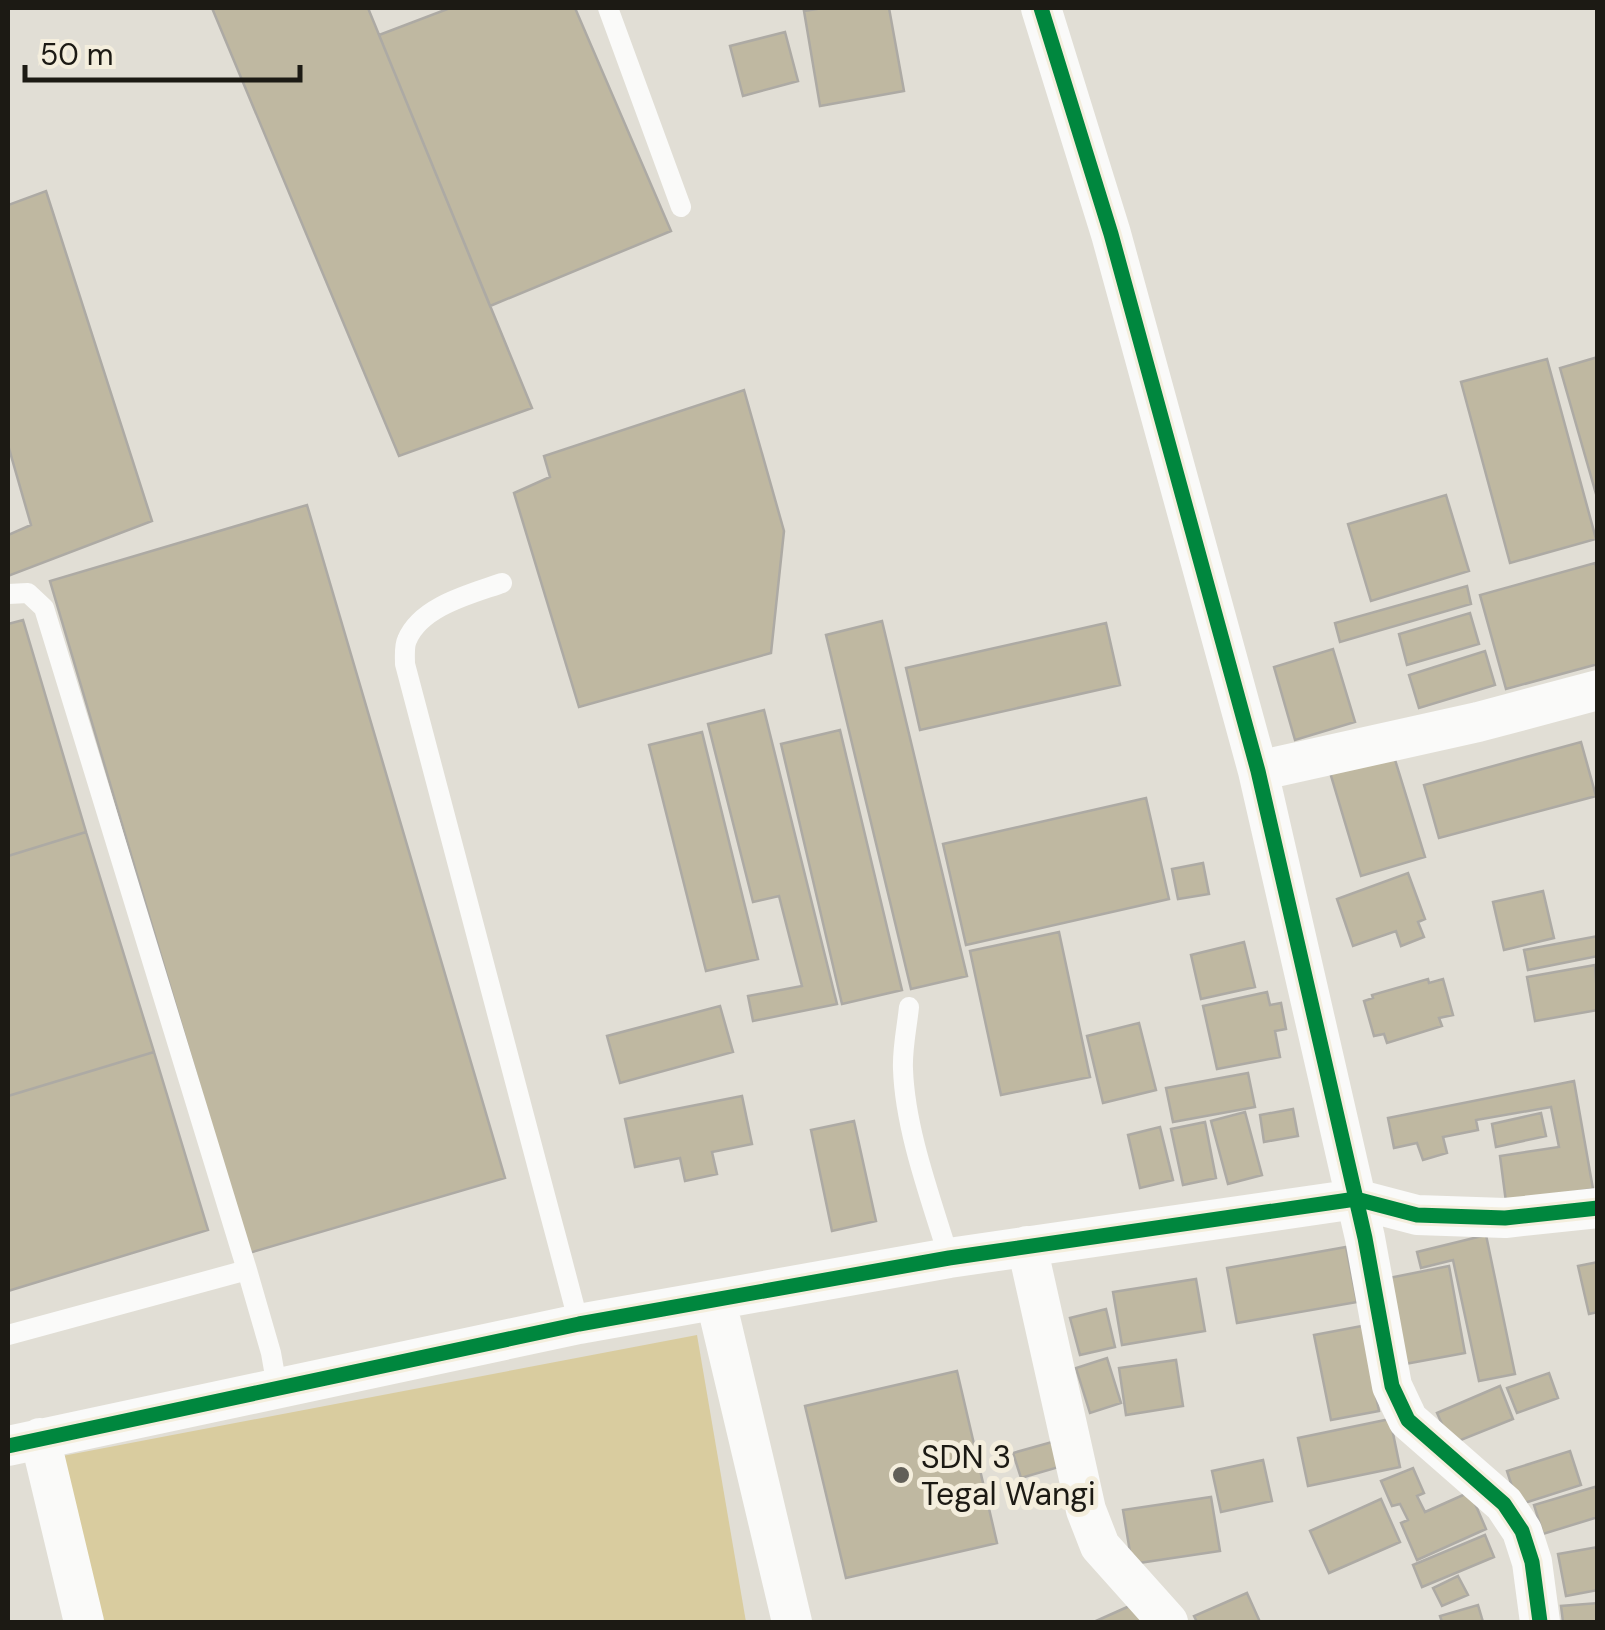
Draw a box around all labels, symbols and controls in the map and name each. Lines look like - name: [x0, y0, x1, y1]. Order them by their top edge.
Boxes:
- scale bar: [25, 20, 300, 82]
- text: 50 m: [40, 35, 114, 74]
- place label: SDN 3 Tegal Wangi: [921, 1436, 1096, 1515]
- marker: SDN 3 Tegal Wangi: [890, 1464, 912, 1486]

